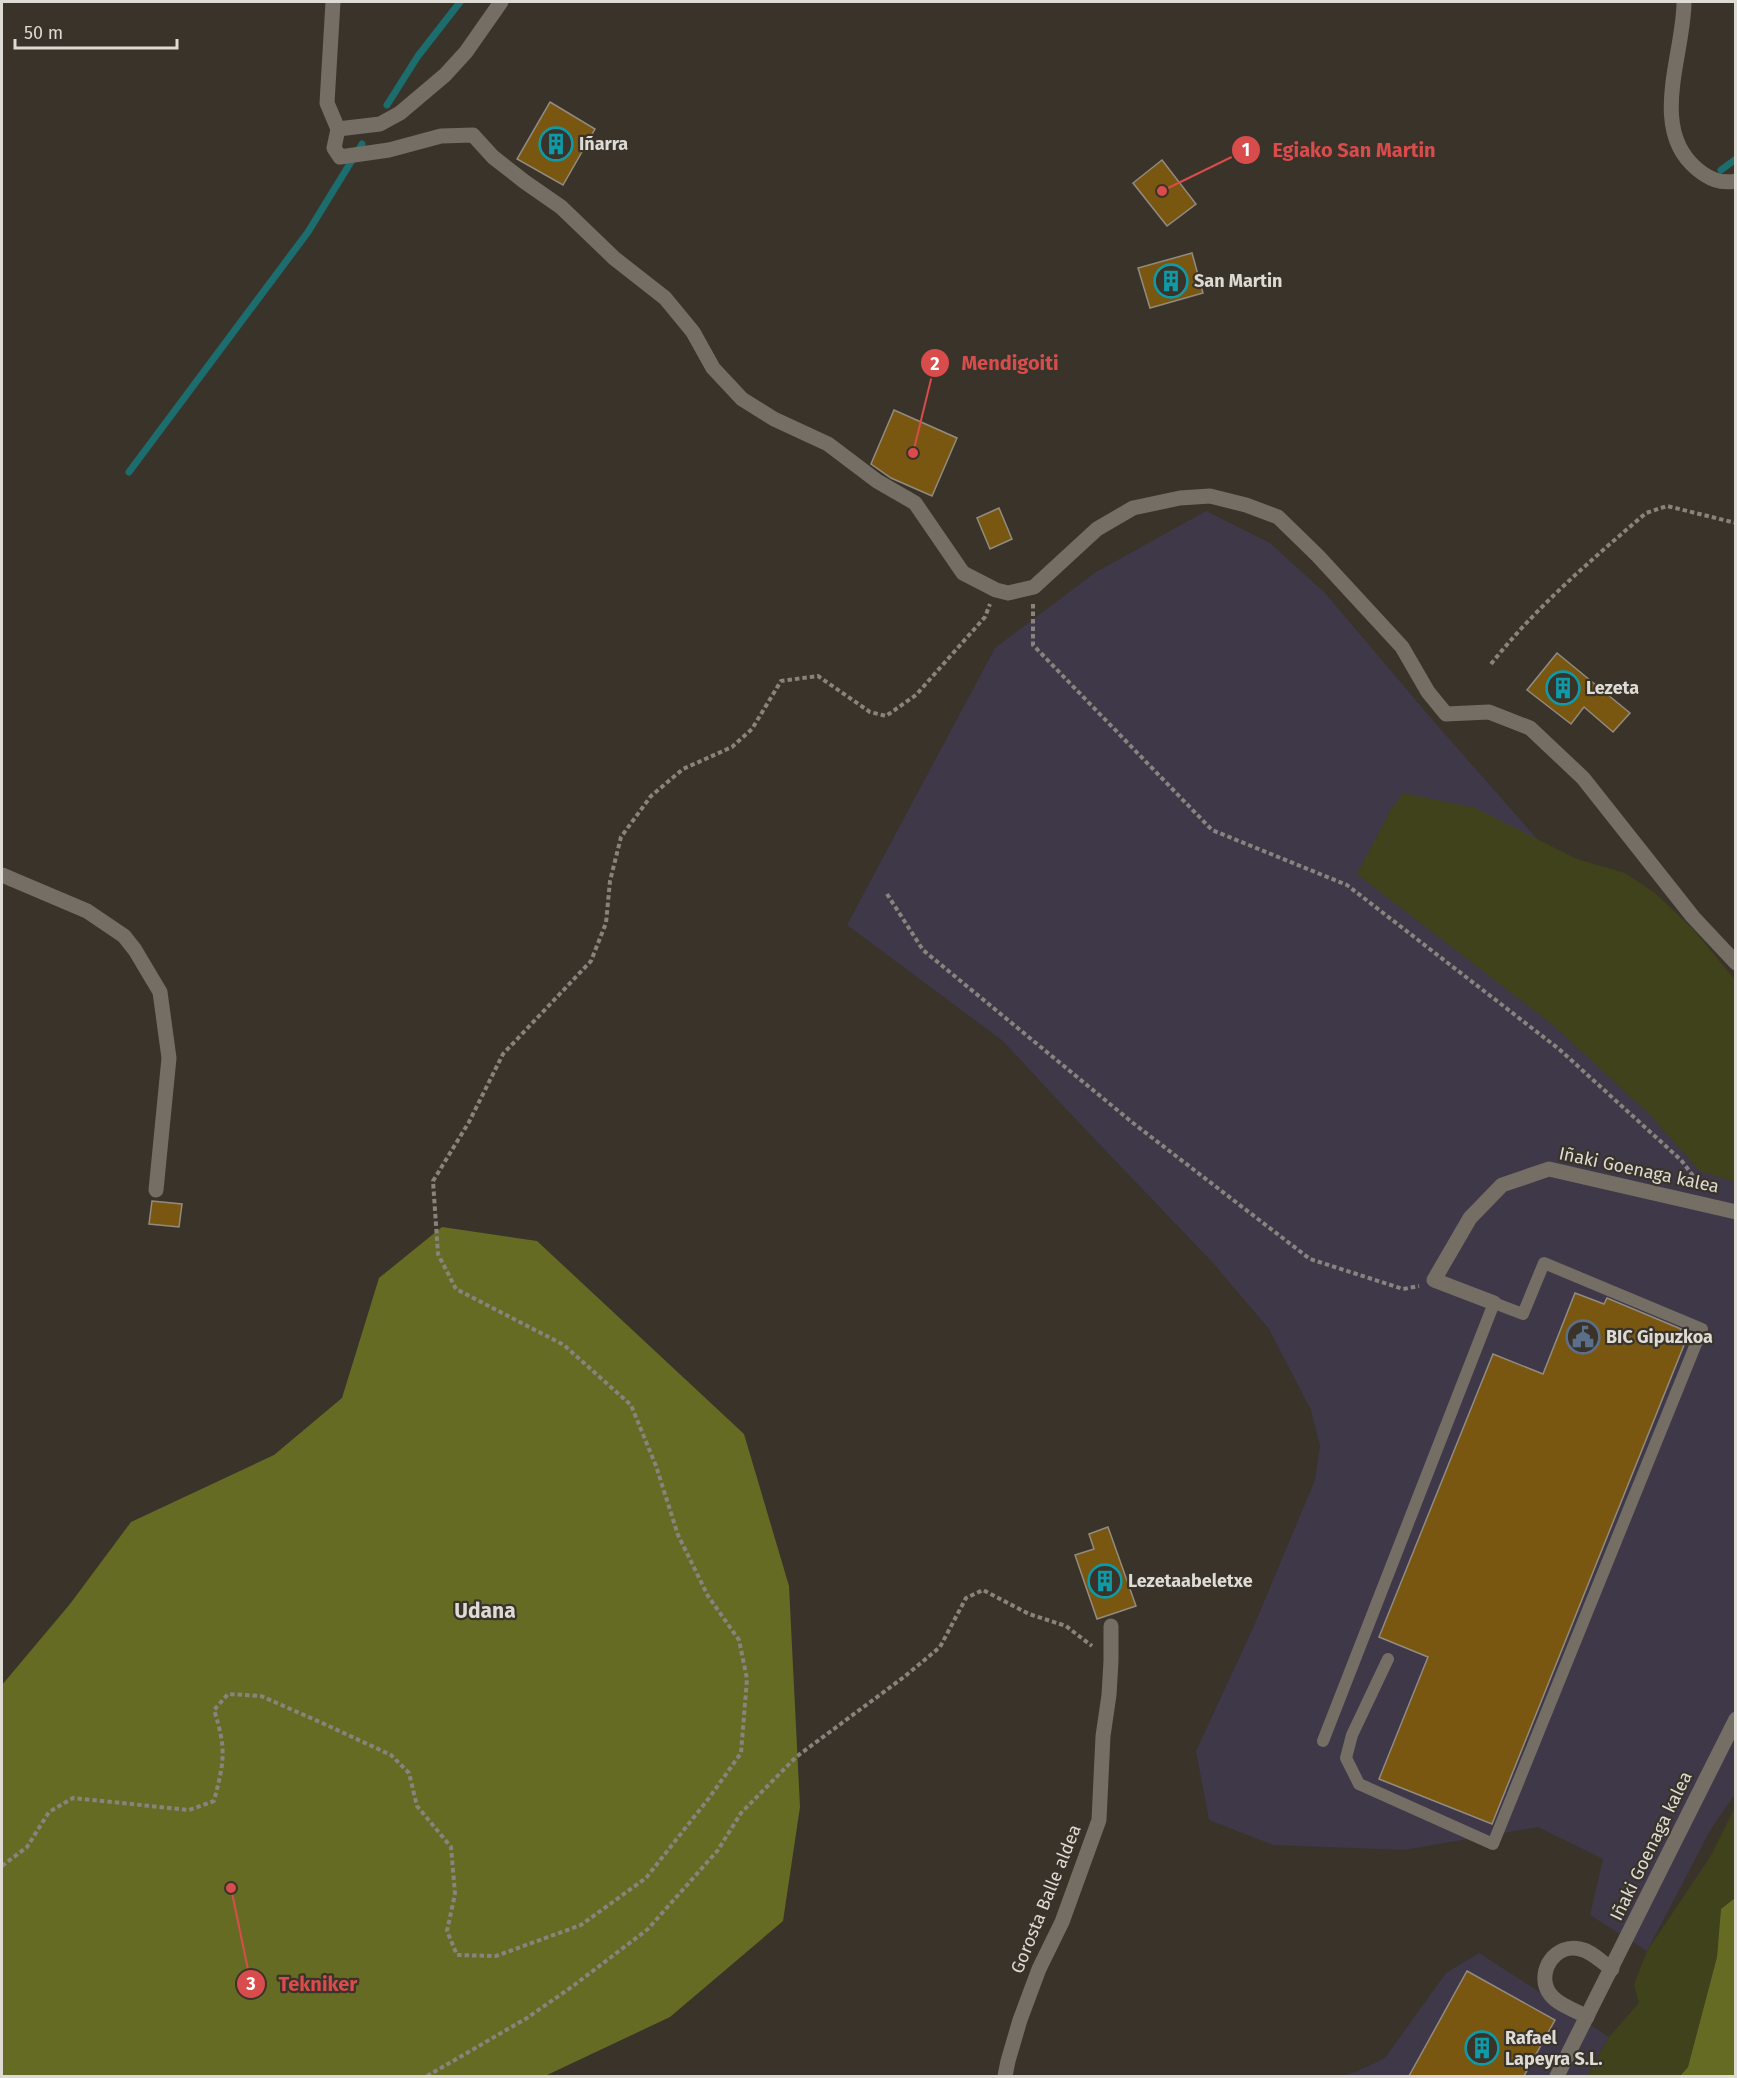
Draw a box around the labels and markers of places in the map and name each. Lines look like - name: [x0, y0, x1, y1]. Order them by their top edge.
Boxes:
- building icon: Iñarra: [538, 126, 574, 162]
- callout: Egiako San Martin: [1231, 131, 1448, 169]
- place label: Iñarra: [579, 133, 628, 155]
- building icon: San Martin: [1153, 263, 1189, 299]
- place label: San Martin: [1194, 270, 1282, 292]
- callout: Mendigoiti: [920, 344, 1071, 382]
- building icon: Lezeta: [1545, 670, 1581, 706]
- place label: Lezeta: [1586, 677, 1639, 699]
- public building icon: BIC Gipuzkoa: [1565, 1319, 1601, 1355]
- place label: BIC Gipuzkoa: [1606, 1326, 1713, 1348]
- building icon: Lezetaabeletxe: [1087, 1563, 1123, 1599]
- place label: Lezetaabeletxe: [1128, 1570, 1253, 1592]
- callout: Tekniker: [236, 1965, 369, 2003]
- place label: Rafael Lapeyra S.L.: [1505, 2027, 1603, 2070]
- building icon: Rafael Lapeyra S.L.: [1464, 2030, 1500, 2066]

